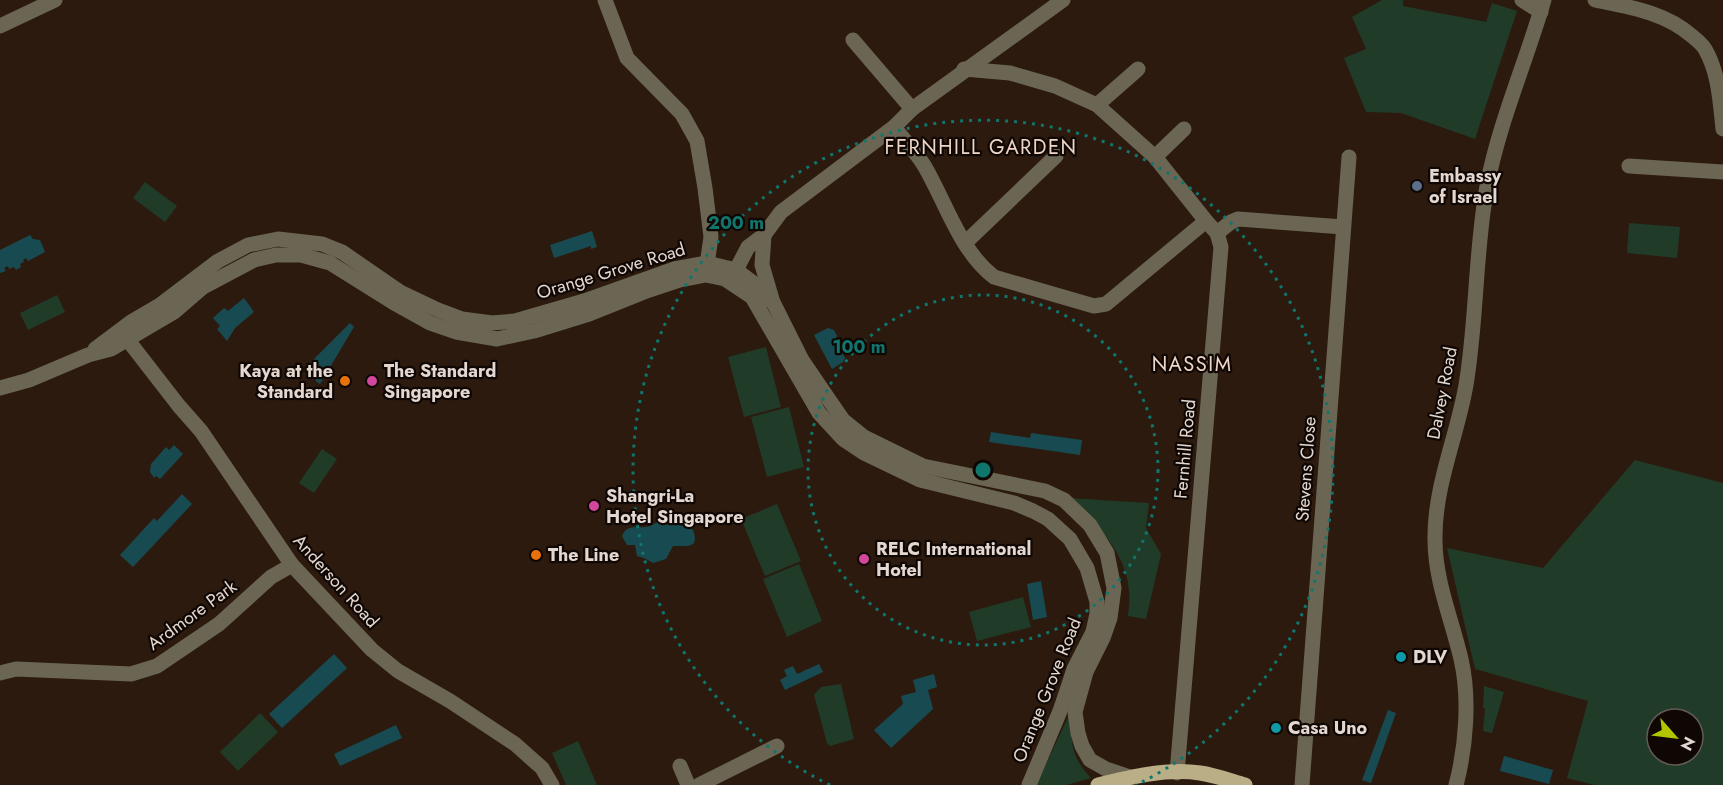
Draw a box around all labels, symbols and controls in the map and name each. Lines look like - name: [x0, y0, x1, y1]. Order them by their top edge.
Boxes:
- district label: FERNHILL GARDEN: [885, 133, 1077, 162]
- place label: Embassy of Israel: [1429, 163, 1502, 210]
- marker: Embassy of Israel: [1410, 179, 1424, 193]
- text: 200 m: [708, 210, 764, 236]
- street label: Orange Grove Road: [534, 236, 688, 306]
- text: 100 m: [832, 334, 886, 360]
- street label: Dalvey Road: [1420, 344, 1464, 442]
- district label: NASSIM: [1152, 350, 1232, 379]
- place label: Kaya at the Standard: [239, 358, 333, 405]
- place label: The Standard Singapore: [384, 358, 496, 405]
- marker: Kaya at the Standard: [338, 374, 352, 388]
- marker: The Standard Singapore: [365, 374, 379, 388]
- street label: Fernhill Road: [1168, 398, 1202, 500]
- street label: Stevens Close: [1289, 416, 1323, 522]
- centre of rings: [973, 460, 993, 480]
- place label: Shangri-La Hotel Singapore: [606, 483, 743, 530]
- marker: Shangri-La Hotel Singapore: [587, 499, 601, 513]
- street label: Anderson Road: [287, 529, 385, 633]
- place label: RELC International Hotel: [876, 536, 1031, 583]
- place label: The Line: [548, 542, 619, 568]
- marker: The Line: [529, 548, 543, 562]
- marker: RELC International Hotel: [857, 552, 871, 566]
- street label: Ardmore Park: [142, 574, 242, 656]
- street label: Orange Grove Road: [1006, 614, 1088, 766]
- place label: DLV: [1413, 644, 1448, 670]
- marker: DLV: [1394, 650, 1408, 664]
- north arrow: [1645, 707, 1705, 767]
- place label: Casa Uno: [1288, 715, 1368, 741]
- marker: Casa Uno: [1269, 721, 1283, 735]
- text: N: [1675, 733, 1701, 755]

